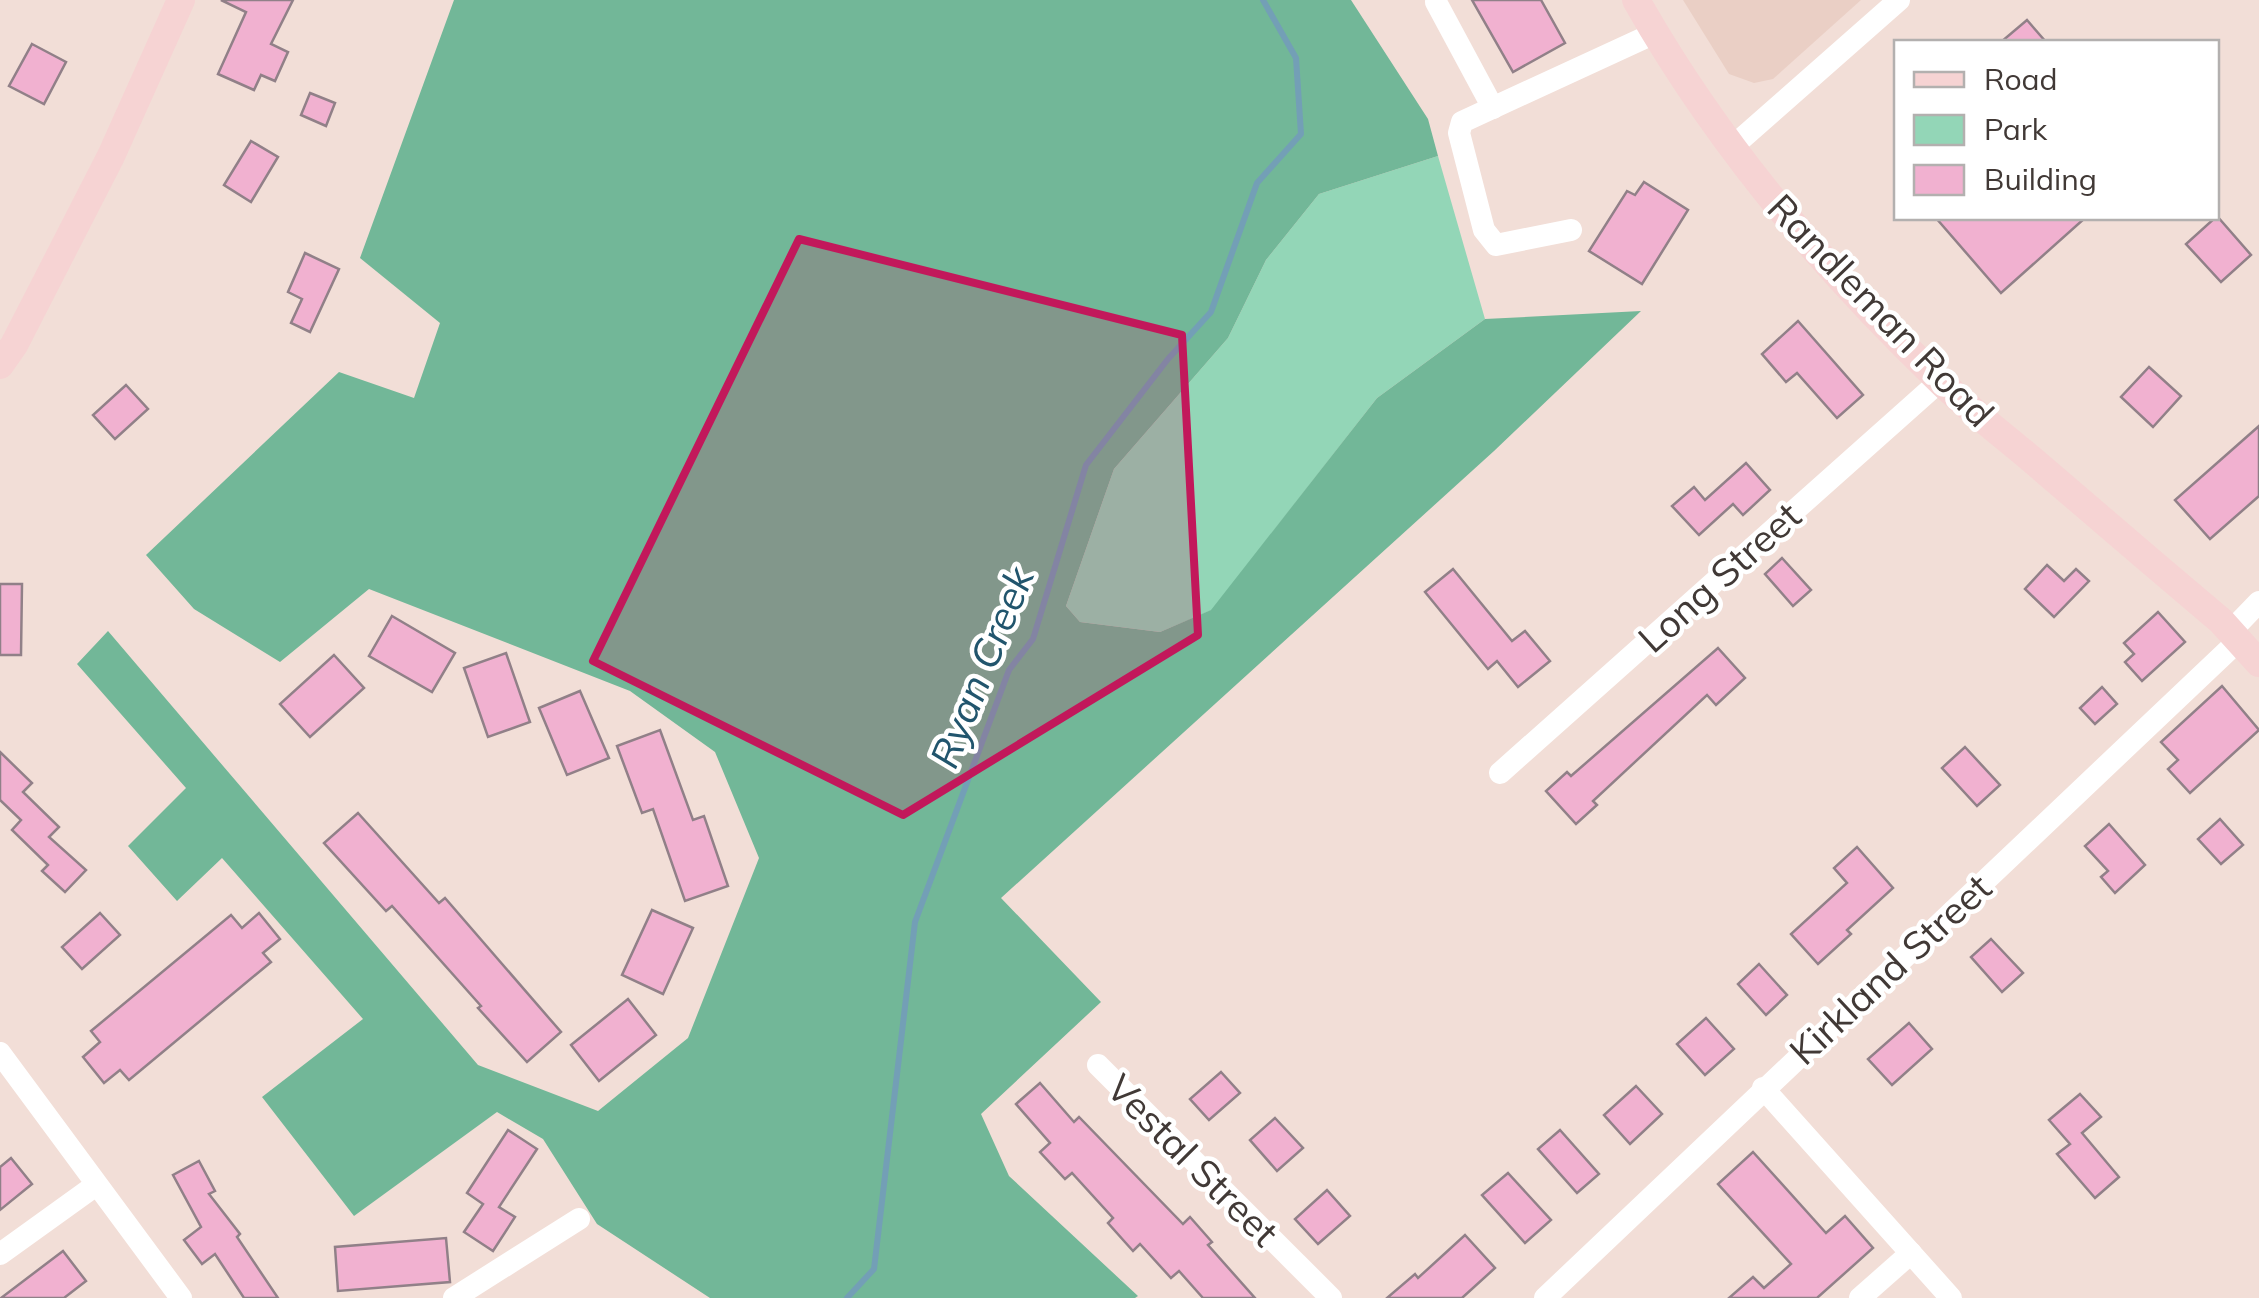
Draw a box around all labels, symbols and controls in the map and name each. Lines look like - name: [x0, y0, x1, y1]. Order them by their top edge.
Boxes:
- legend: [1894, 40, 2219, 220]
- text: Road: [1984, 60, 2058, 98]
- text: Park: [1984, 110, 2048, 148]
- text: Building: [1984, 160, 2097, 198]
- street label: Randleman Road: [1758, 184, 2004, 436]
- street label: Long Street: [1628, 491, 1810, 663]
- water label: Ryan Creek: [918, 558, 1044, 775]
- street label: Kirkland Street: [1779, 863, 2001, 1075]
- street label: Vestal Street: [1097, 1064, 1289, 1256]

